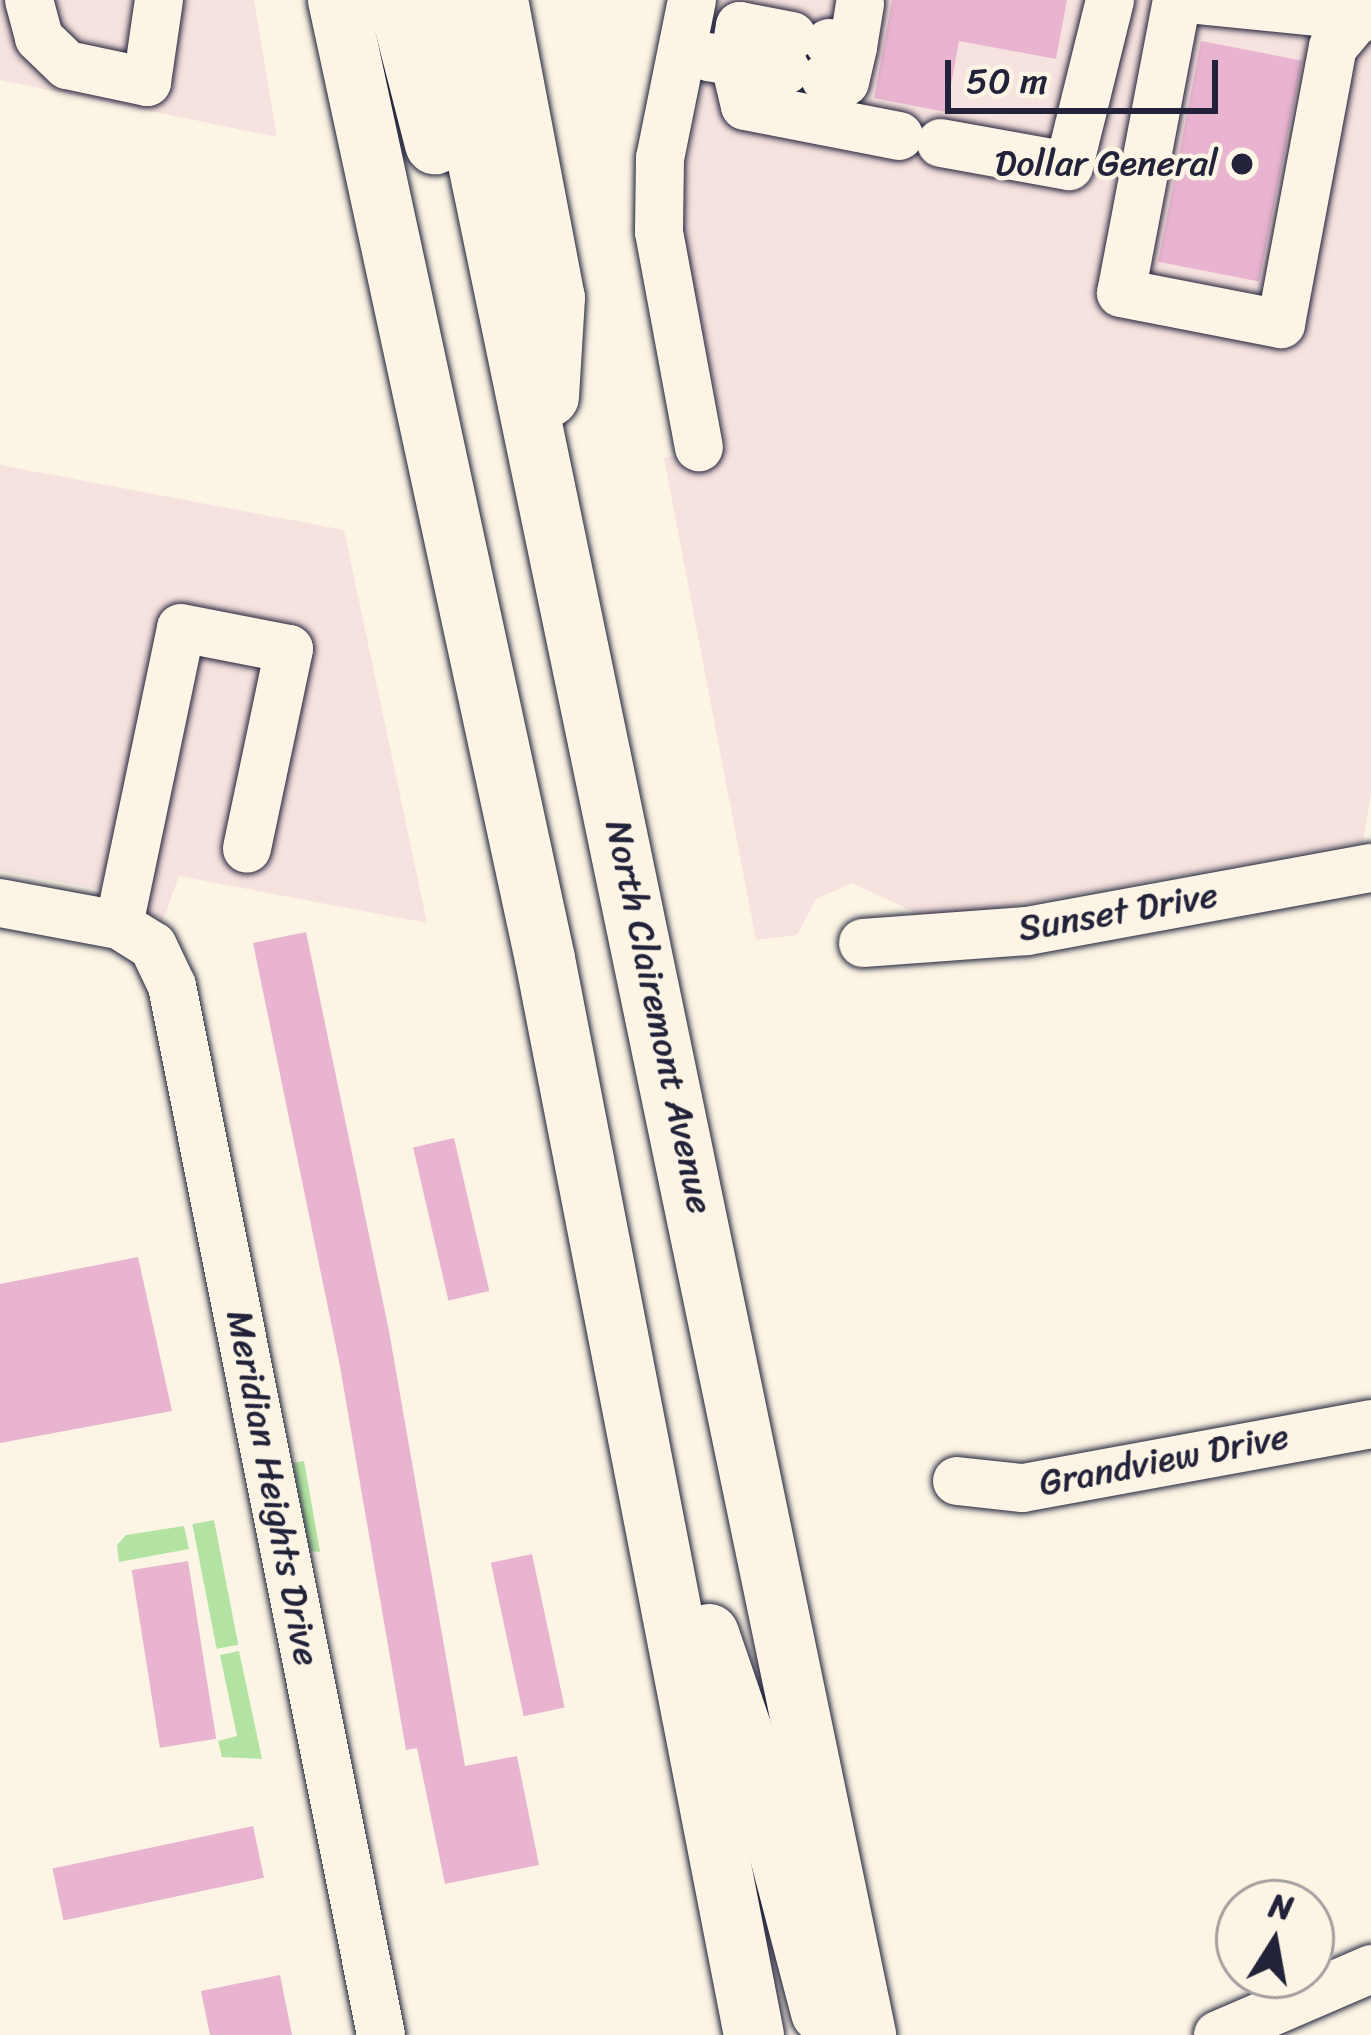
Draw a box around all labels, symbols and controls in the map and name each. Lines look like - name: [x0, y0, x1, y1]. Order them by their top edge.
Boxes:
- scale bar: [951, 36, 1224, 110]
- text: 50 m: [966, 49, 1048, 113]
- place label: Dollar General: [994, 142, 1218, 186]
- marker: Dollar General: [1229, 151, 1255, 177]
- street label: North Clairemont Avenue: [596, 817, 722, 1217]
- street label: Sunset Drive: [1015, 873, 1221, 951]
- street label: Meridian Heights Drive: [217, 1307, 329, 1669]
- street label: Grandview Drive: [1036, 1415, 1292, 1505]
- text: N: [1265, 1876, 1298, 1937]
- north arrow: [1215, 1879, 1335, 1999]

